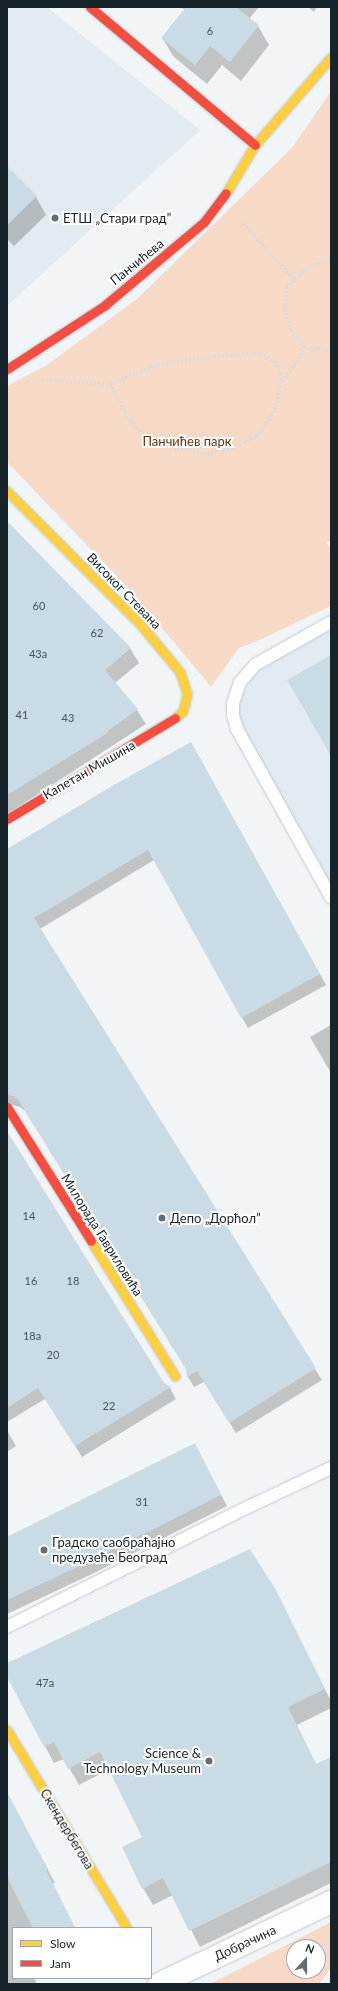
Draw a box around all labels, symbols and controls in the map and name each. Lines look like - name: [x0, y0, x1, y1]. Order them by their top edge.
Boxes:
- house number: 6: [207, 24, 213, 38]
- place label: ЕТШ „Стари град”: [63, 210, 171, 226]
- marker: ЕТШ „Стари град”: [50, 213, 60, 223]
- street label: Панчићева: [107, 236, 167, 288]
- park label: Панчићев парк: [142, 433, 232, 449]
- street label: Високог Стевана: [84, 550, 164, 632]
- house number: 60: [33, 599, 45, 613]
- house number: 62: [91, 626, 103, 640]
- house number: 43a: [29, 647, 47, 661]
- house number: 41: [16, 708, 28, 722]
- house number: 43: [62, 711, 74, 725]
- street label: Капетан Мишина: [40, 737, 138, 803]
- street label: Милорада Гавриловића: [58, 1171, 146, 1299]
- house number: 14: [23, 1209, 35, 1223]
- place label: Депо „Дорћол”: [170, 1210, 261, 1226]
- marker: Депо „Дорћол”: [157, 1213, 167, 1223]
- house number: 16: [25, 1274, 37, 1288]
- house number: 18: [67, 1274, 79, 1288]
- house number: 18a: [23, 1329, 41, 1343]
- house number: 20: [47, 1348, 59, 1362]
- house number: 22: [103, 1399, 115, 1413]
- house number: 31: [136, 1495, 148, 1509]
- place label: Градско саобраћајно предузеће Београд: [52, 1535, 175, 1566]
- marker: Градско саобраћајно предузеће Београд: [39, 1545, 49, 1555]
- house number: 47a: [36, 1676, 54, 1690]
- place label: Science & Technology Museum: [83, 1746, 201, 1777]
- marker: Science & Technology Museum: [204, 1756, 214, 1766]
- street label: Скендербегова: [37, 1786, 97, 1872]
- street label: Добрачина: [212, 1922, 278, 1964]
- legend: [12, 1927, 152, 1979]
- text: Slow: [50, 1936, 75, 1951]
- north arrow: [286, 1939, 326, 1979]
- text: N: [304, 1941, 316, 1956]
- text: Jam: [50, 1956, 71, 1971]

